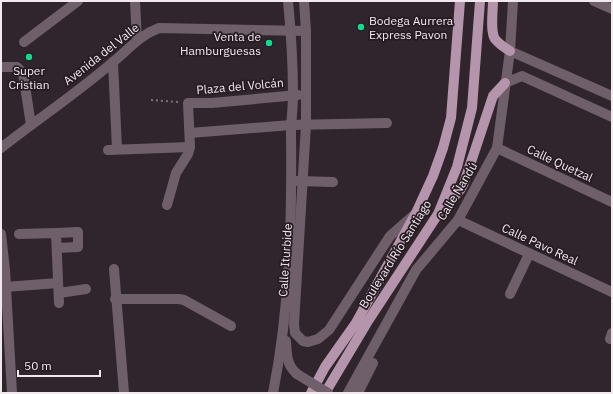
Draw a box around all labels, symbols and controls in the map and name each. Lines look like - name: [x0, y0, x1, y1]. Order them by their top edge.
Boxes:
- place label: Bodega Aurrera Express Pavon: [369, 13, 454, 42]
- street label: Avenida del Valle: [60, 20, 142, 88]
- marker: Bodega Aurrera Express Pavon: [356, 22, 366, 32]
- place label: Venta de Hamburguesas: [180, 29, 261, 58]
- marker: Venta de Hamburguesas: [264, 38, 274, 48]
- marker: Super Cristian: [24, 52, 34, 62]
- place label: Super Cristian: [8, 63, 50, 92]
- street label: Plaza del Volcán: [196, 75, 284, 97]
- street label: Calle Quetzal: [525, 141, 595, 185]
- street label: Calle Ñandú: [434, 159, 480, 223]
- street label: Boulevard Río Santiago: [356, 197, 434, 311]
- street label: Calle Pavo Real: [500, 220, 580, 268]
- street label: Calle Iturbide: [275, 222, 295, 297]
- scale bar: [18, 352, 100, 378]
- text: 50 m: [24, 358, 52, 373]

